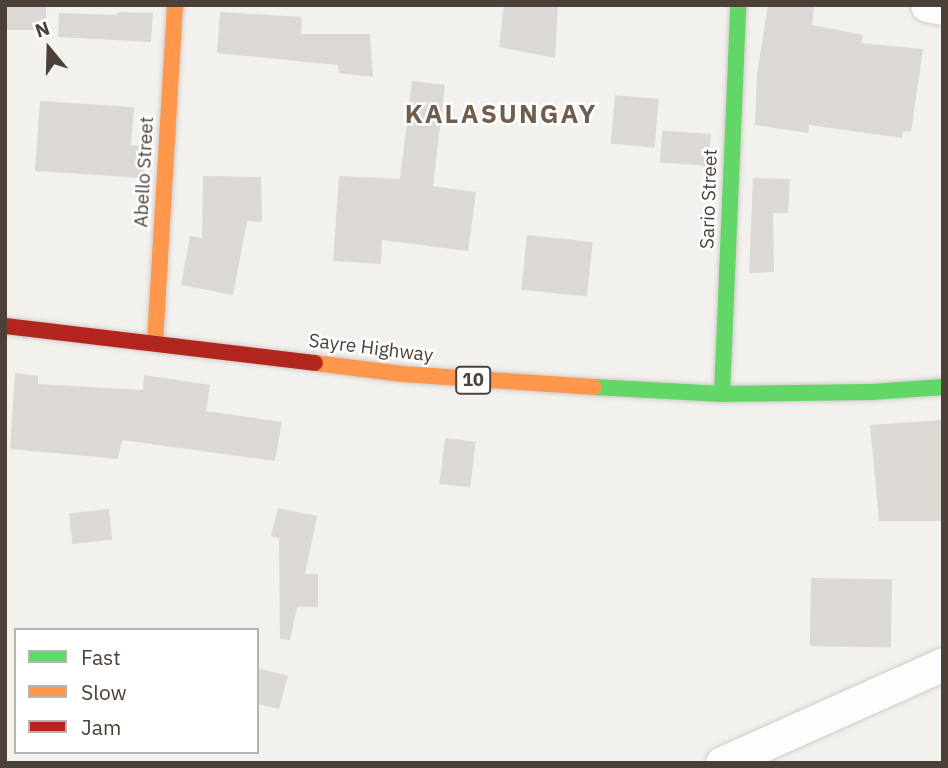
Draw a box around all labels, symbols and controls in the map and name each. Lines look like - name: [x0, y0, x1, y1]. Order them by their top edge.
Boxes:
- north arrow: [14, 14, 84, 84]
- text: N: [32, 16, 53, 43]
- district label: KALASUNGAY: [406, 98, 596, 130]
- street label: Abello Street: [130, 116, 158, 228]
- street label: Sario Street: [696, 149, 722, 249]
- street label: Sayre Highway: [307, 329, 435, 367]
- road number: 10: [454, 366, 492, 394]
- legend: [14, 628, 259, 754]
- text: Fast: [81, 643, 121, 671]
- text: Slow: [81, 678, 127, 706]
- text: Jam: [81, 713, 121, 741]

